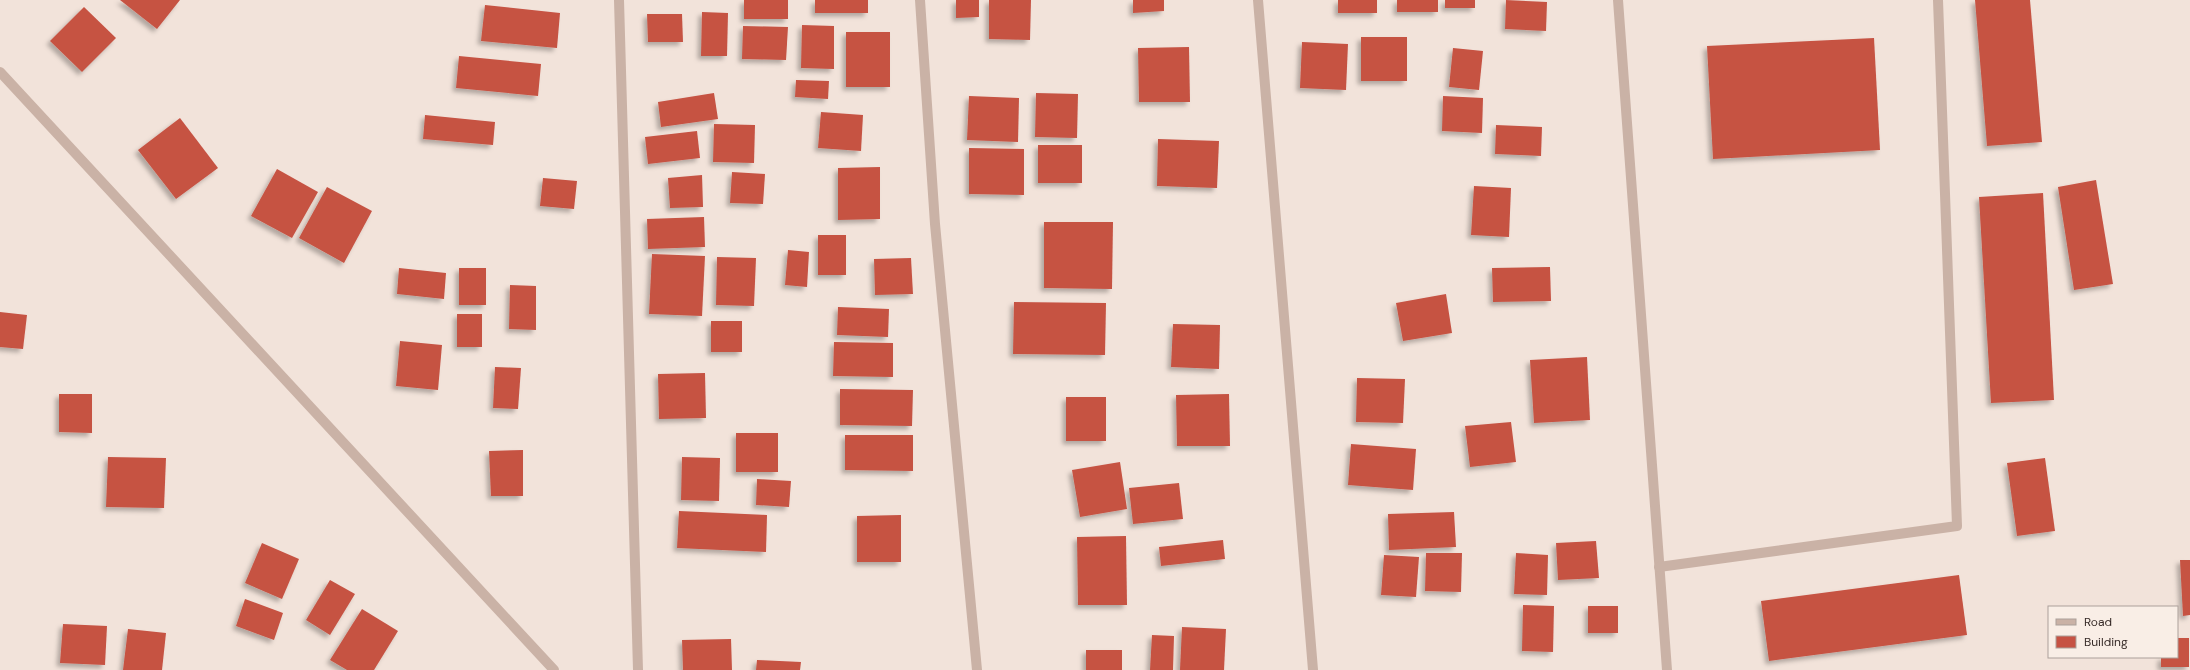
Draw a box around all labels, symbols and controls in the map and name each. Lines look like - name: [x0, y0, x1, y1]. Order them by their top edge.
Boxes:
- legend: [2048, 606, 2178, 658]
- text: Road: [2084, 614, 2112, 630]
- text: Building: [2084, 634, 2128, 650]

